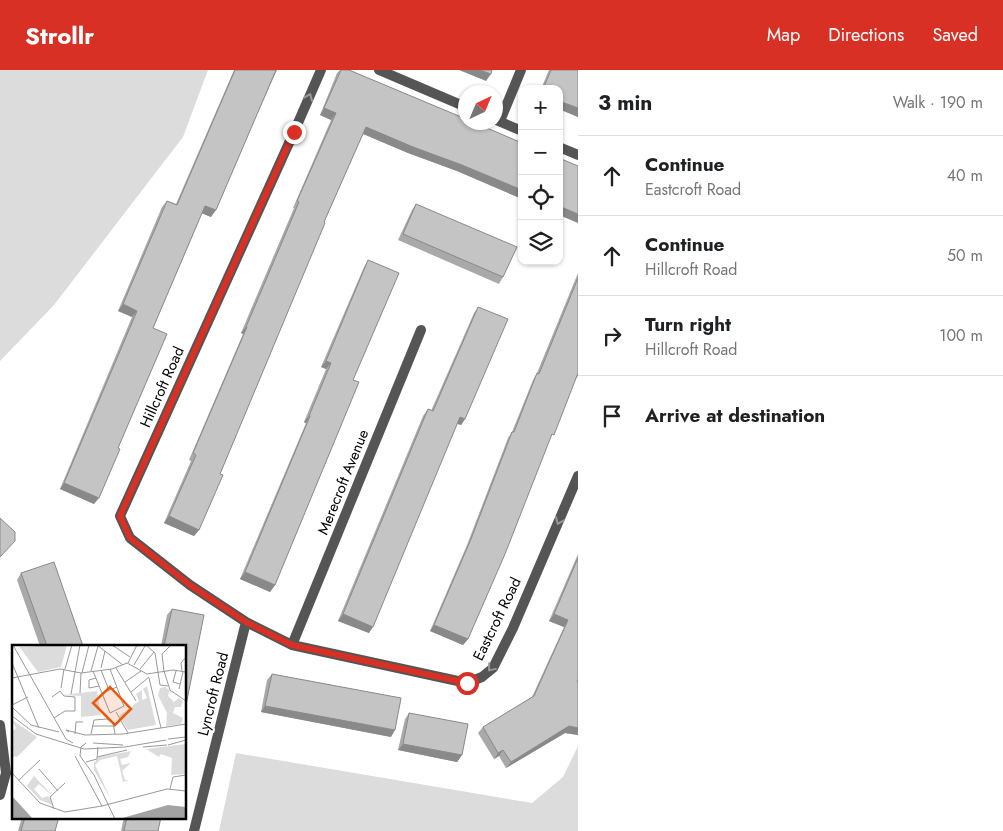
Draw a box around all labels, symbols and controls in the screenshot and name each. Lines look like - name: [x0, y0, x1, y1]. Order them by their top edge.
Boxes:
- text: Strollr: [25, 18, 94, 53]
- text: Map: [767, 22, 800, 48]
- text: Directions: [828, 22, 904, 48]
- text: Saved: [932, 22, 978, 48]
- north arrow: [458, 85, 503, 130]
- map controls: [518, 85, 563, 265]
- button: +: [518, 85, 563, 130]
- text: 3 min: [598, 88, 652, 118]
- text: Walk · 190 m: [893, 91, 983, 114]
- one-way arrow: [303, 93, 313, 102]
- route end: [283, 121, 306, 144]
- button: −: [518, 130, 563, 175]
- text: Continue: [645, 151, 724, 178]
- icon: ahead: [598, 162, 626, 190]
- text: 40 m: [947, 164, 983, 187]
- button: locate: [518, 175, 563, 220]
- text: Eastcroft Road: [645, 178, 741, 201]
- button: layers: [518, 220, 563, 265]
- text: Continue: [645, 231, 724, 258]
- icon: ahead: [598, 242, 626, 270]
- text: 50 m: [947, 244, 983, 267]
- text: Hillcroft Road: [645, 258, 737, 281]
- text: Turn right: [645, 311, 731, 338]
- icon: right: [598, 322, 626, 350]
- text: 100 m: [939, 324, 983, 347]
- text: Hillcroft Road: [645, 338, 737, 361]
- street label: Hillcroft Road: [134, 343, 190, 431]
- icon: arrive: [598, 402, 626, 430]
- text: Arrive at destination: [645, 402, 825, 429]
- street label: Merecroft Avenue: [312, 426, 374, 538]
- one-way arrow: [554, 516, 565, 525]
- street label: Eastcroft Road: [467, 574, 527, 664]
- inset map: [12, 645, 186, 818]
- street label: Lyncroft Road: [192, 650, 234, 738]
- one-way arrow: [488, 662, 497, 671]
- route start: [456, 672, 479, 695]

